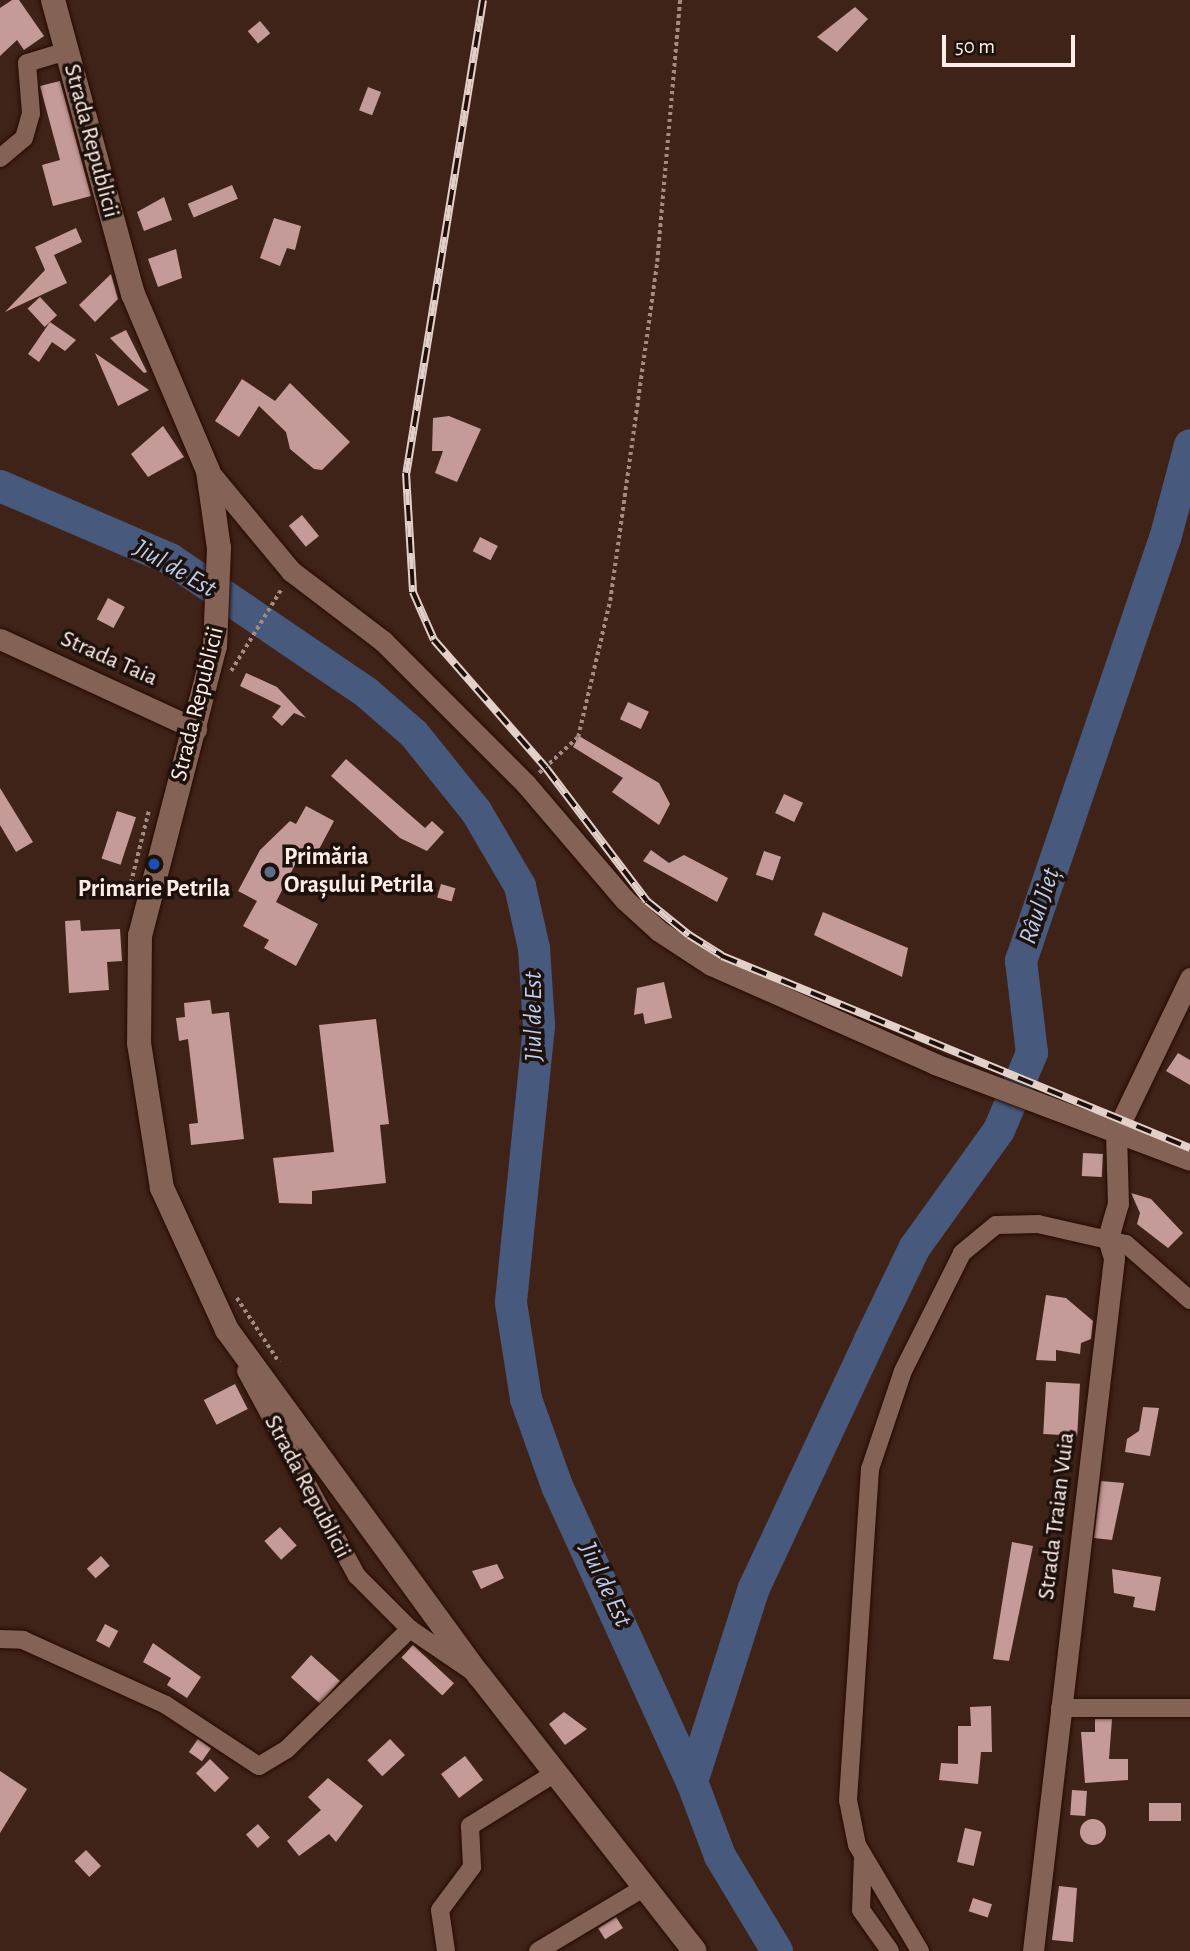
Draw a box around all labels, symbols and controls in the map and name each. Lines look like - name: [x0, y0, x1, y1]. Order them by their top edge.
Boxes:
- scale bar: [945, 21, 1078, 65]
- text: 50 m: [955, 36, 995, 57]
- street label: Strada Republicii: [57, 61, 125, 221]
- water label: Jiul de Est: [128, 533, 222, 605]
- street label: Strada Republicii: [165, 624, 231, 784]
- street label: Strada Taia: [56, 625, 162, 693]
- place label: Primăria Orașului Petrila: [284, 844, 434, 900]
- marker: Primarie Petrila: [146, 856, 162, 872]
- marker: Primăria Orașului Petrila: [262, 864, 278, 880]
- water label: Râul Jieț: [1012, 864, 1068, 948]
- place label: Primarie Petrila: [78, 876, 230, 904]
- water label: Jiul de Est: [518, 971, 550, 1061]
- street label: Strada Republicii: [257, 1411, 357, 1563]
- street label: Strada Traian Vuia: [1032, 1431, 1082, 1601]
- water label: Jiul de Est: [572, 1538, 638, 1632]

